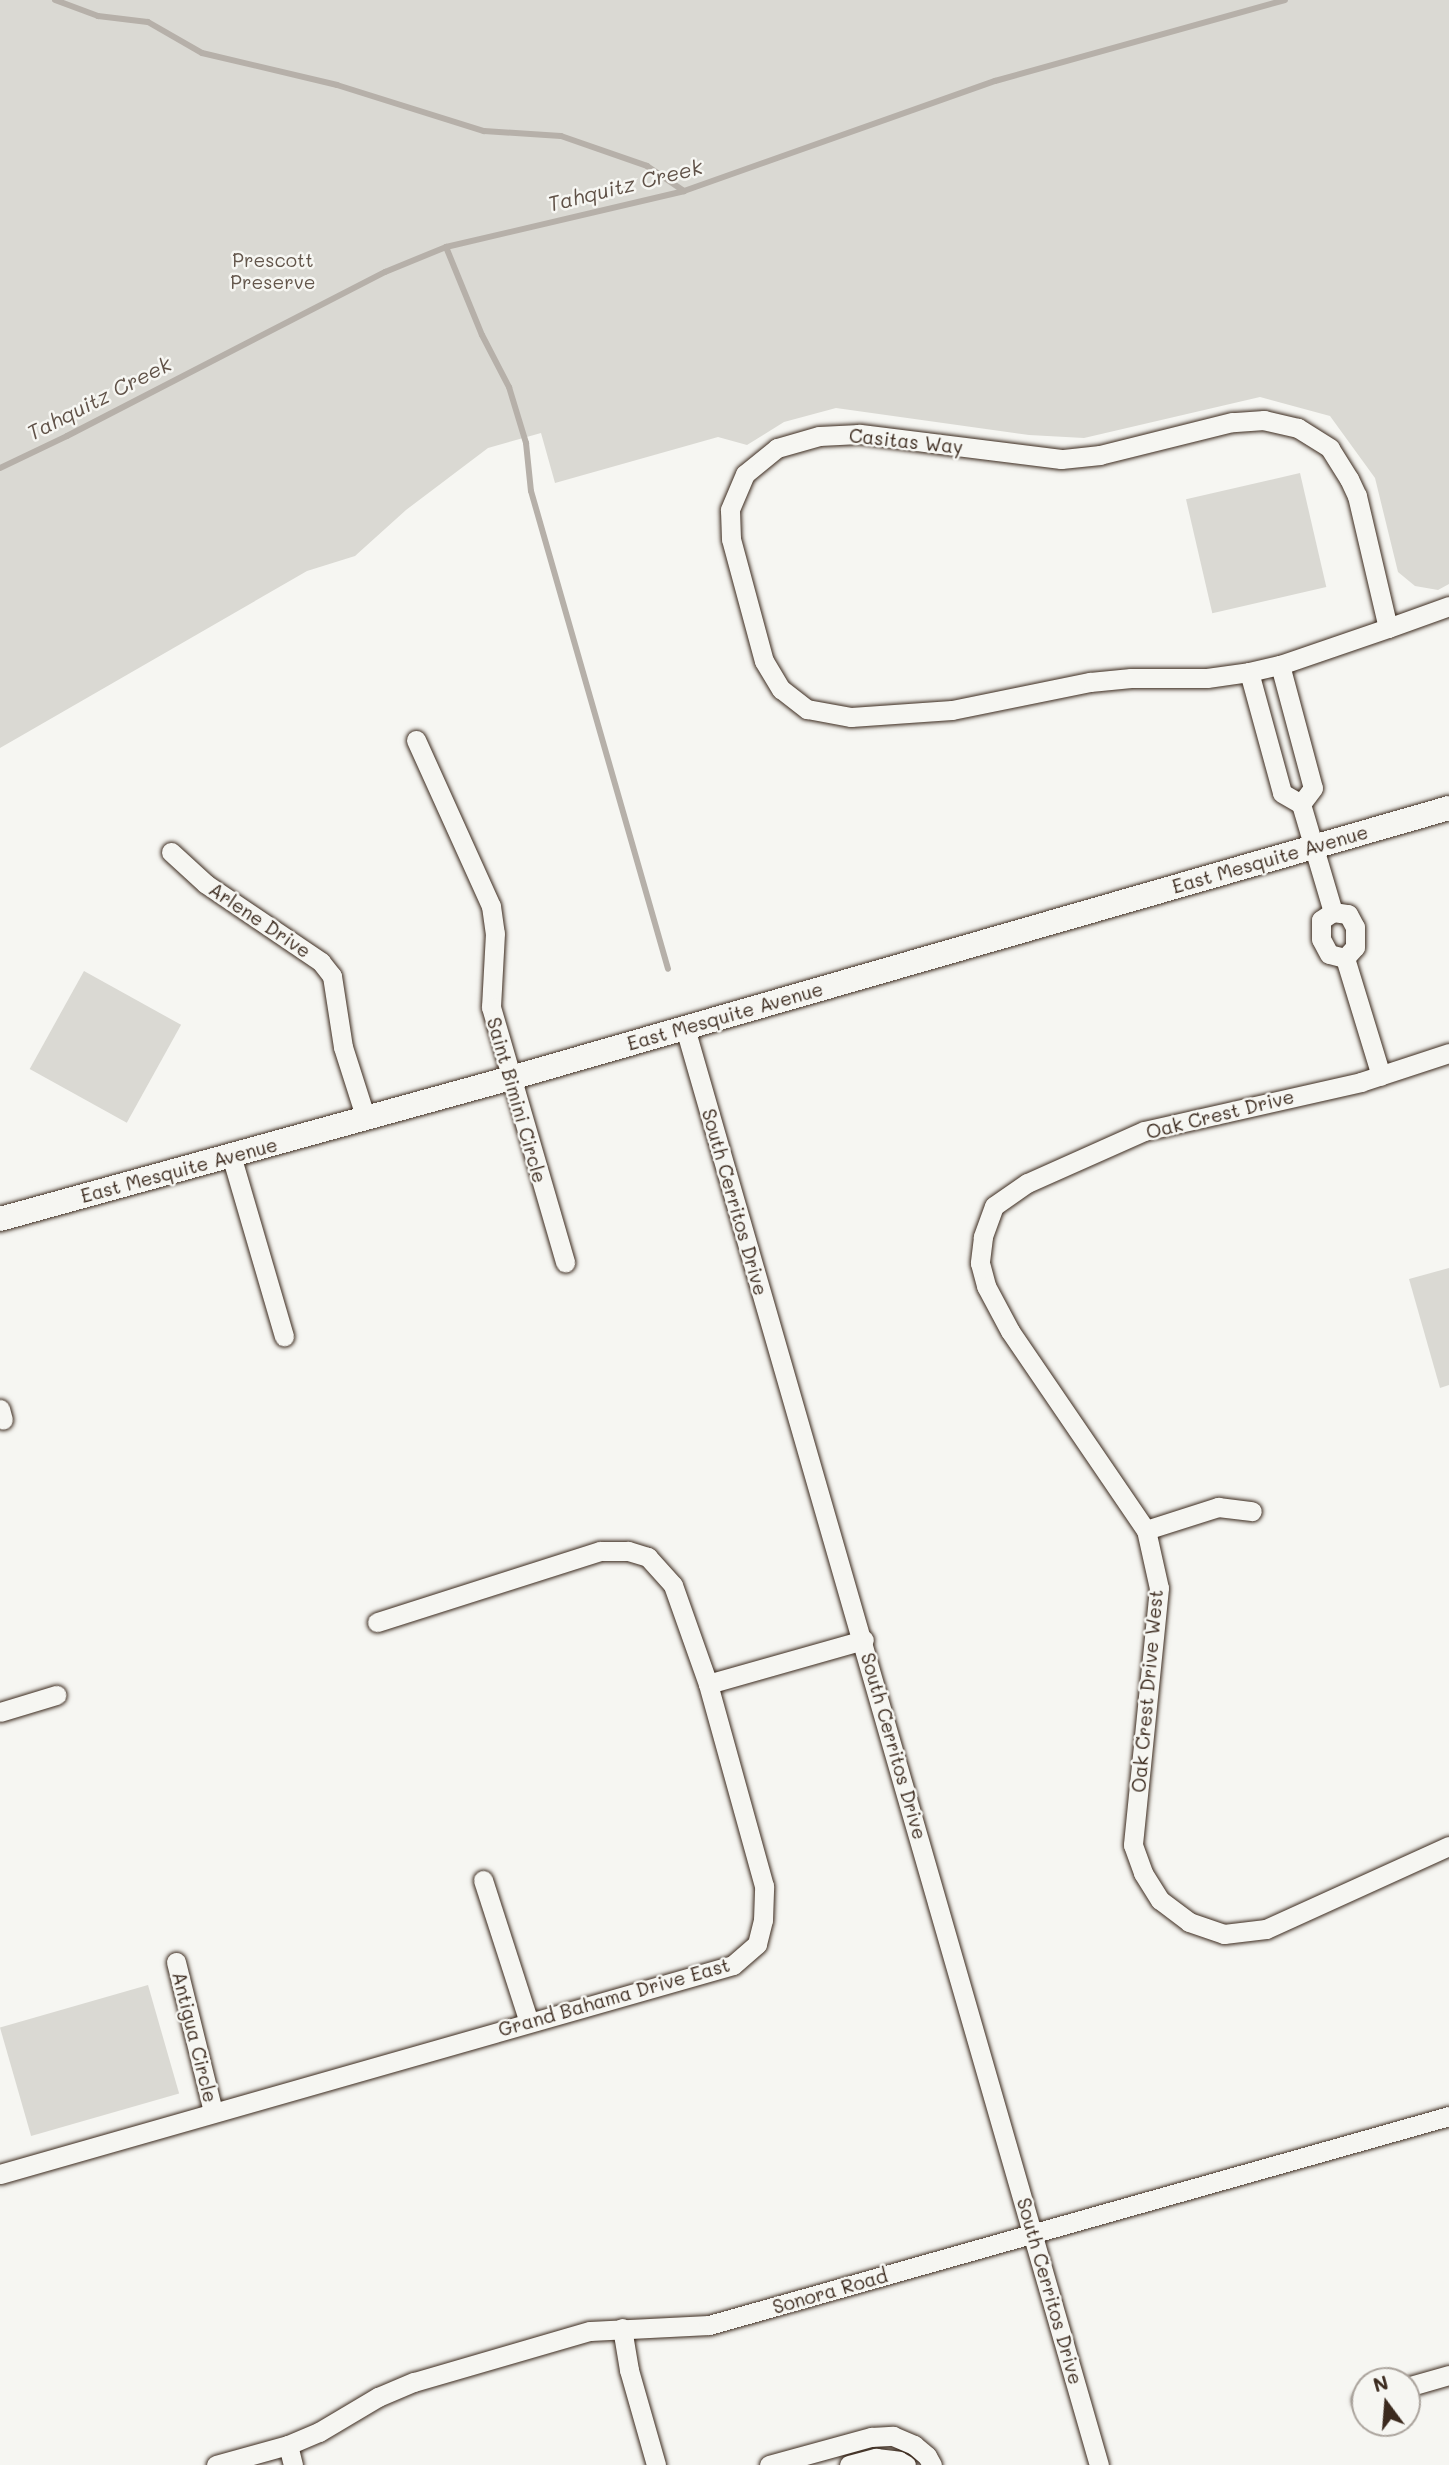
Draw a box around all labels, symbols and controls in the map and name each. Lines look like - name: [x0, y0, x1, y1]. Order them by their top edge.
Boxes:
- water label: Tahquitz Creek: [545, 154, 705, 216]
- park label: Prescott Preserve: [230, 249, 316, 293]
- water label: Tahquitz Creek: [23, 351, 175, 445]
- street label: Casitas Way: [848, 424, 964, 458]
- street label: East Mesquite Avenue: [1169, 820, 1371, 898]
- street label: Arlene Drive: [205, 878, 315, 962]
- street label: East Mesquite Avenue: [624, 977, 826, 1055]
- street label: Saint Bimini Circle: [482, 1015, 552, 1185]
- street label: Oak Crest Drive: [1144, 1085, 1296, 1143]
- street label: South Cerritos Drive: [697, 1106, 773, 1298]
- street label: East Mesquite Avenue: [78, 1133, 280, 1207]
- street label: Oak Crest Drive West: [1127, 1588, 1167, 1794]
- street label: South Cerritos Drive: [856, 1650, 932, 1842]
- street label: Grand Bahama Drive East: [496, 1953, 732, 2041]
- street label: Antigua Circle: [168, 1969, 222, 2105]
- street label: South Cerritos Drive: [1012, 2195, 1088, 2387]
- street label: Sonora Road: [770, 2264, 890, 2318]
- north arrow: [1351, 2367, 1421, 2437]
- text: N: [1370, 2369, 1391, 2397]

